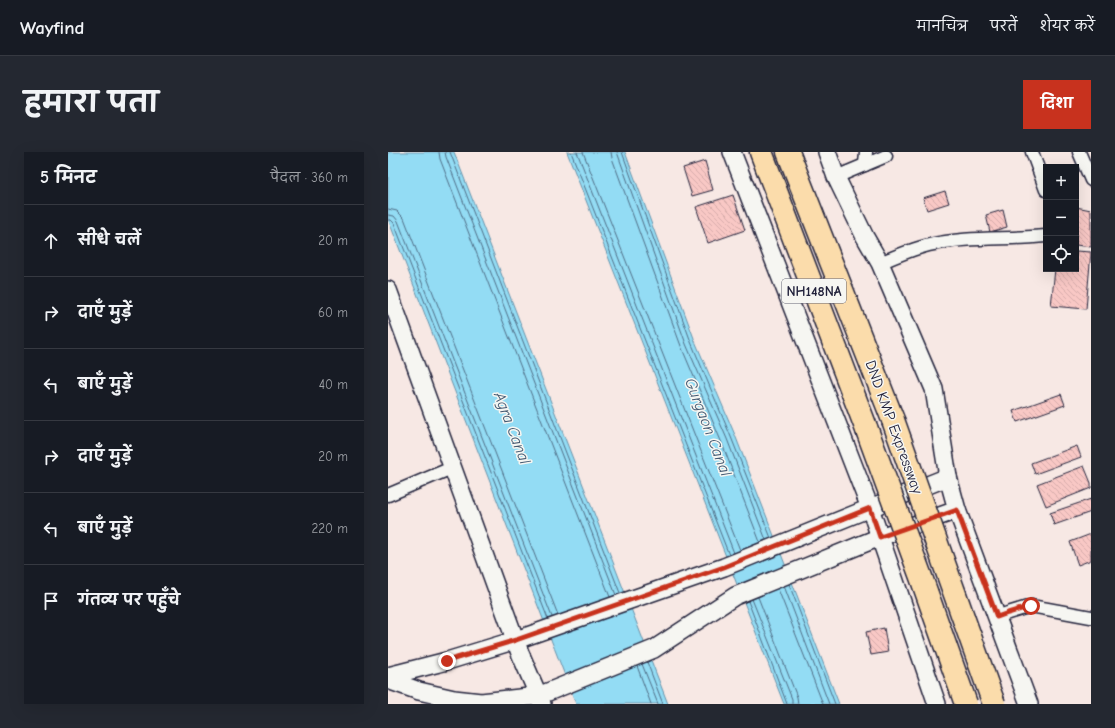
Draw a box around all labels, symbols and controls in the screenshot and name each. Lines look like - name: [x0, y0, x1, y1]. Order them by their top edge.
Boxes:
- text: Wayfind: [20, 17, 84, 39]
- text: मानचित्र: [917, 18, 968, 35]
- text: परतें: [990, 18, 1017, 35]
- text: शेयर करें: [1039, 18, 1095, 35]
- button: दिशा: [1023, 80, 1091, 129]
- text: हमारा पता: [24, 87, 158, 119]
- map controls: [1043, 164, 1079, 272]
- button: +: [1043, 164, 1079, 200]
- text: 5 मिनट: [40, 168, 96, 187]
- text: पैदल · 360 m: [270, 170, 348, 185]
- button: −: [1043, 200, 1079, 236]
- icon: ahead: [40, 230, 62, 252]
- text: सीधे चलें: [78, 231, 141, 249]
- text: 20 m: [318, 233, 348, 248]
- button: locate: [1043, 236, 1079, 272]
- road number: NH148NA: [782, 279, 846, 303]
- icon: right: [40, 302, 62, 324]
- text: दाएँ मुड़ें: [78, 303, 132, 321]
- text: 60 m: [318, 305, 348, 320]
- street label: DND KMP Expressway: [861, 358, 927, 497]
- icon: left: [40, 374, 62, 396]
- text: बाएँ मुड़ें: [78, 375, 132, 393]
- water label: Gurgaon Canal: [681, 375, 735, 479]
- text: 40 m: [319, 377, 348, 392]
- water label: Agra Canal: [490, 388, 534, 467]
- icon: right: [40, 446, 62, 468]
- text: दाएँ मुड़ें: [78, 447, 132, 465]
- text: 20 m: [318, 449, 348, 464]
- icon: left: [40, 518, 62, 540]
- text: बाएँ मुड़ें: [78, 519, 132, 537]
- text: 220 m: [311, 521, 348, 536]
- icon: arrive: [40, 590, 62, 612]
- text: गंतव्य पर पहुँचे: [78, 591, 180, 609]
- route start: [1022, 597, 1040, 615]
- route end: [438, 652, 456, 670]

